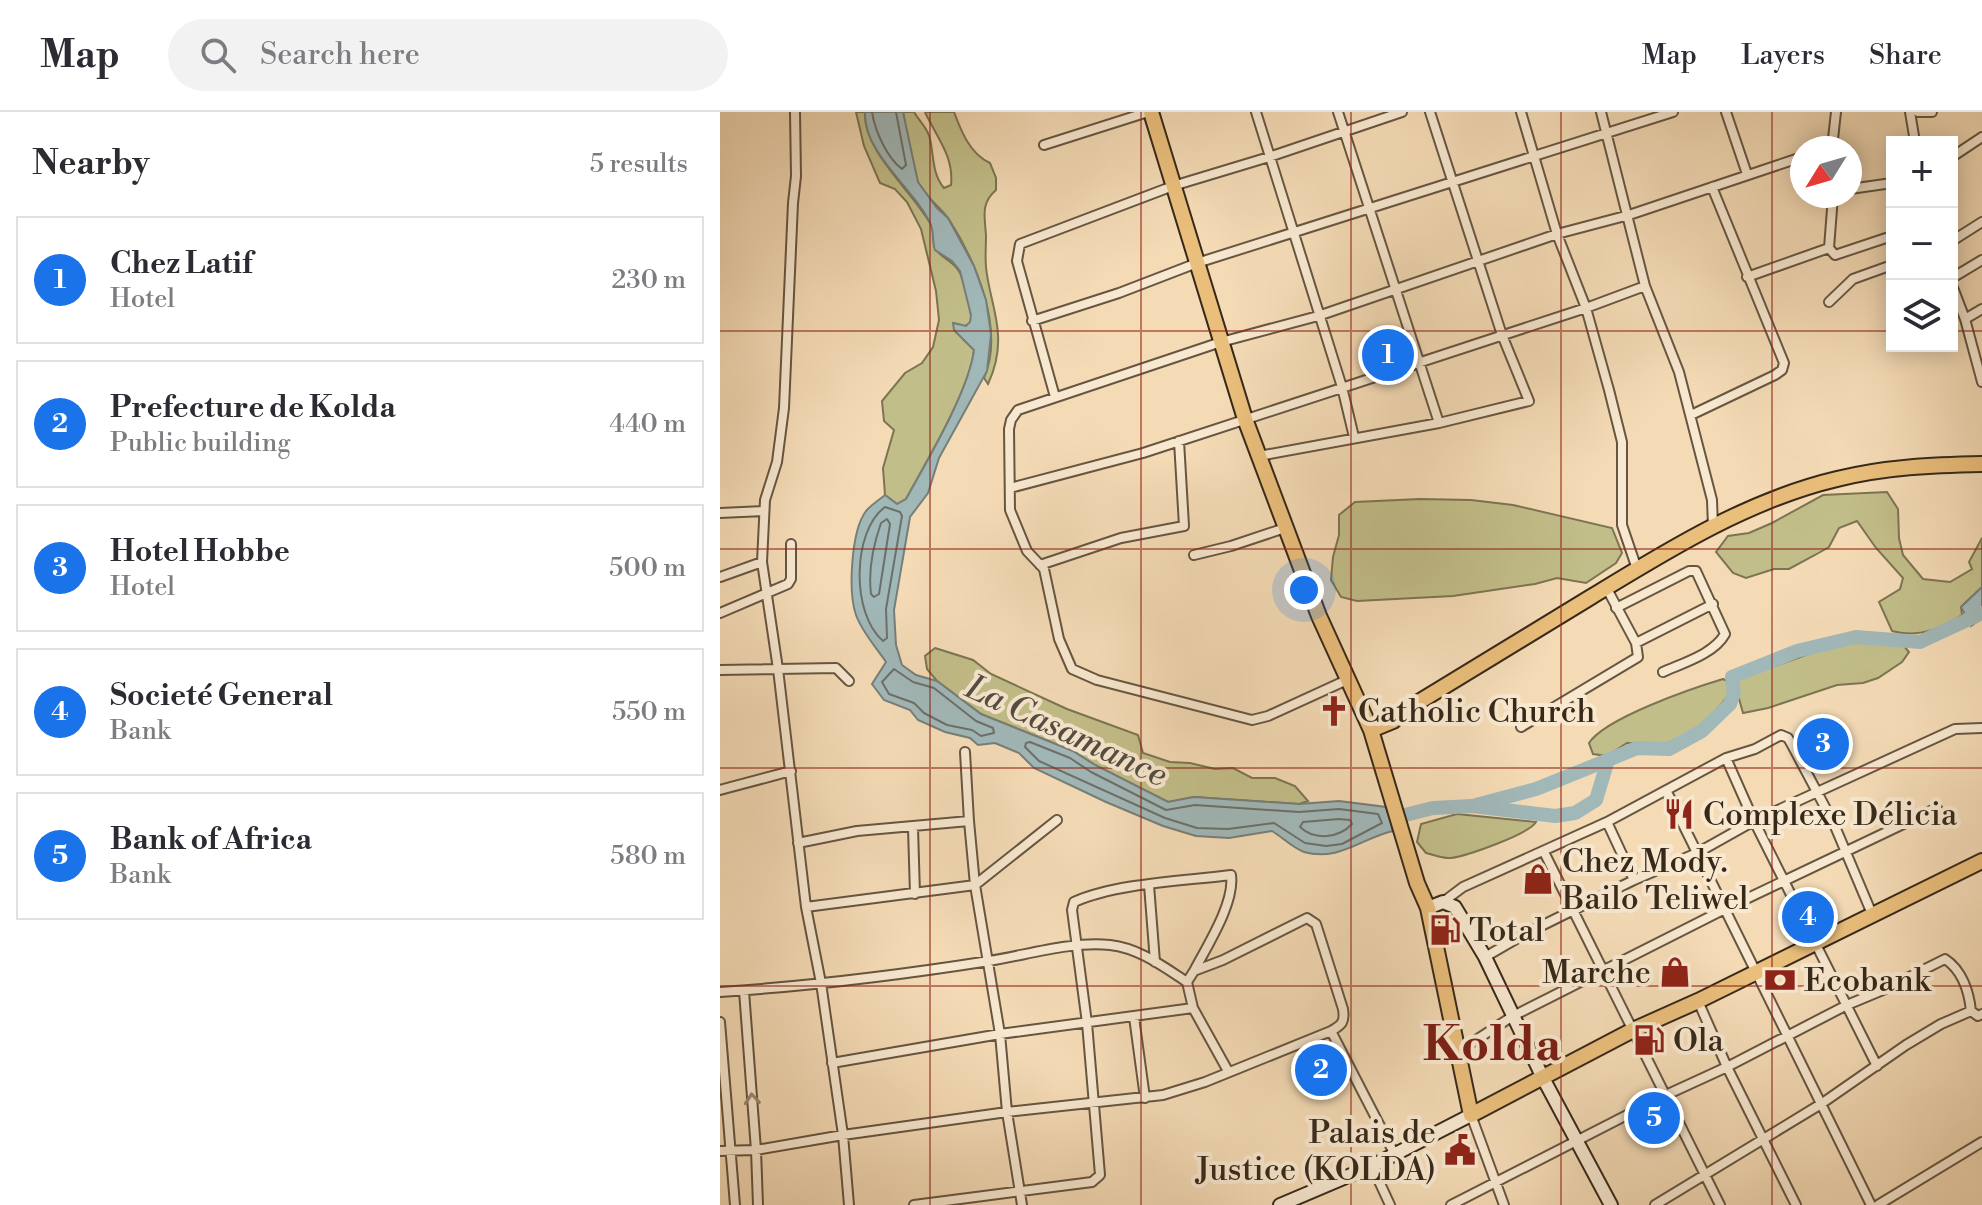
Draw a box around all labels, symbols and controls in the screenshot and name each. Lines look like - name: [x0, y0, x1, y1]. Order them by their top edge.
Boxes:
- search box: [168, 19, 728, 91]
- text: Map: [40, 32, 120, 79]
- icon: search: [196, 33, 240, 77]
- text: Search here: [260, 36, 420, 74]
- text: Map: [1642, 38, 1697, 73]
- text: Layers: [1741, 38, 1825, 73]
- text: Share: [1869, 38, 1942, 73]
- north arrow: [1790, 136, 1862, 208]
- map controls: [1886, 136, 1958, 352]
- button: +: [1886, 136, 1958, 208]
- text: Nearby: [32, 143, 150, 185]
- text: 5 results: [590, 148, 688, 180]
- button: −: [1886, 208, 1958, 280]
- text: Chez Latif: [110, 245, 252, 283]
- text: 1: [54, 264, 66, 296]
- text: 230 m: [611, 264, 686, 296]
- button: layers: [1886, 280, 1958, 352]
- text: Hotel: [110, 283, 175, 315]
- pin: 1: [1362, 325, 1414, 385]
- text: Prefecture de Kolda: [110, 389, 396, 427]
- text: 2: [52, 408, 68, 440]
- text: 440 m: [609, 408, 686, 440]
- text: Public building: [110, 427, 291, 459]
- text: Hotel Hobbe: [110, 533, 290, 571]
- text: 3: [52, 552, 68, 584]
- text: 500 m: [609, 552, 686, 584]
- your location: [1284, 570, 1324, 610]
- text: Hotel: [110, 571, 175, 603]
- water label: La Casamance: [958, 666, 1174, 797]
- text: Societé General: [110, 677, 333, 715]
- place label: Catholic Church: [1358, 692, 1595, 732]
- church icon: Catholic Church: [1317, 694, 1351, 728]
- text: 4: [51, 696, 69, 728]
- text: 550 m: [612, 696, 686, 728]
- pin: 3: [1797, 714, 1849, 774]
- text: Bank: [110, 715, 171, 747]
- place label: Complexe Délicia: [1703, 795, 1958, 835]
- restaurant icon: Complexe Délicia: [1662, 797, 1696, 831]
- text: Bank of Africa: [110, 821, 312, 859]
- text: 5: [52, 840, 68, 872]
- text: 580 m: [610, 840, 686, 872]
- place label: Chez Mody. Bailo Teliwel: [1561, 842, 1749, 919]
- text: Bank: [110, 859, 171, 891]
- shop icon: Chez Mody. Bailo Teliwel: [1521, 862, 1555, 896]
- pin: 4: [1782, 887, 1834, 947]
- place label: Total: [1469, 911, 1544, 951]
- fuel station icon: Total: [1428, 913, 1462, 947]
- place label: Marche: [1542, 953, 1651, 993]
- shop icon: Marche: [1658, 955, 1692, 989]
- place label: Ecobank: [1804, 961, 1933, 1001]
- bank icon: Ecobank: [1763, 963, 1797, 997]
- district label: Kolda: [1423, 1016, 1562, 1076]
- place label: Ola: [1673, 1021, 1724, 1061]
- fuel station icon: Ola: [1632, 1023, 1666, 1057]
- pin: 2: [1295, 1040, 1347, 1100]
- pin: 5: [1628, 1088, 1680, 1148]
- one-way arrow: [744, 1092, 761, 1105]
- place label: Palais de Justice (KOLDA): [1195, 1113, 1436, 1190]
- public building icon: Palais de Justice (KOLDA): [1443, 1133, 1477, 1167]

